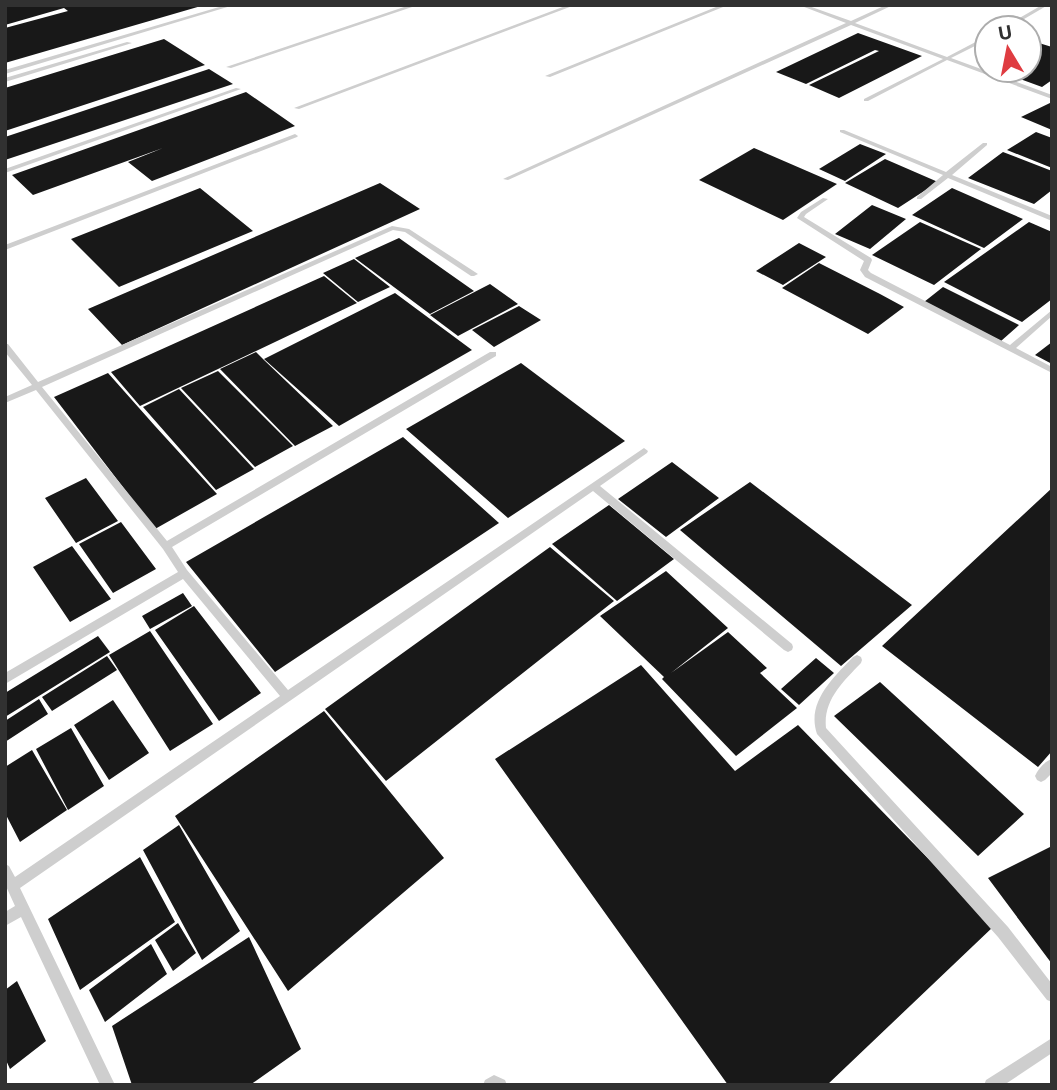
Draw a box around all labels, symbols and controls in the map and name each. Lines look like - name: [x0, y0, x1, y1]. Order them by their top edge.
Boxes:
- north arrow: [973, 14, 1043, 84]
- text: U: [996, 18, 1014, 46]

